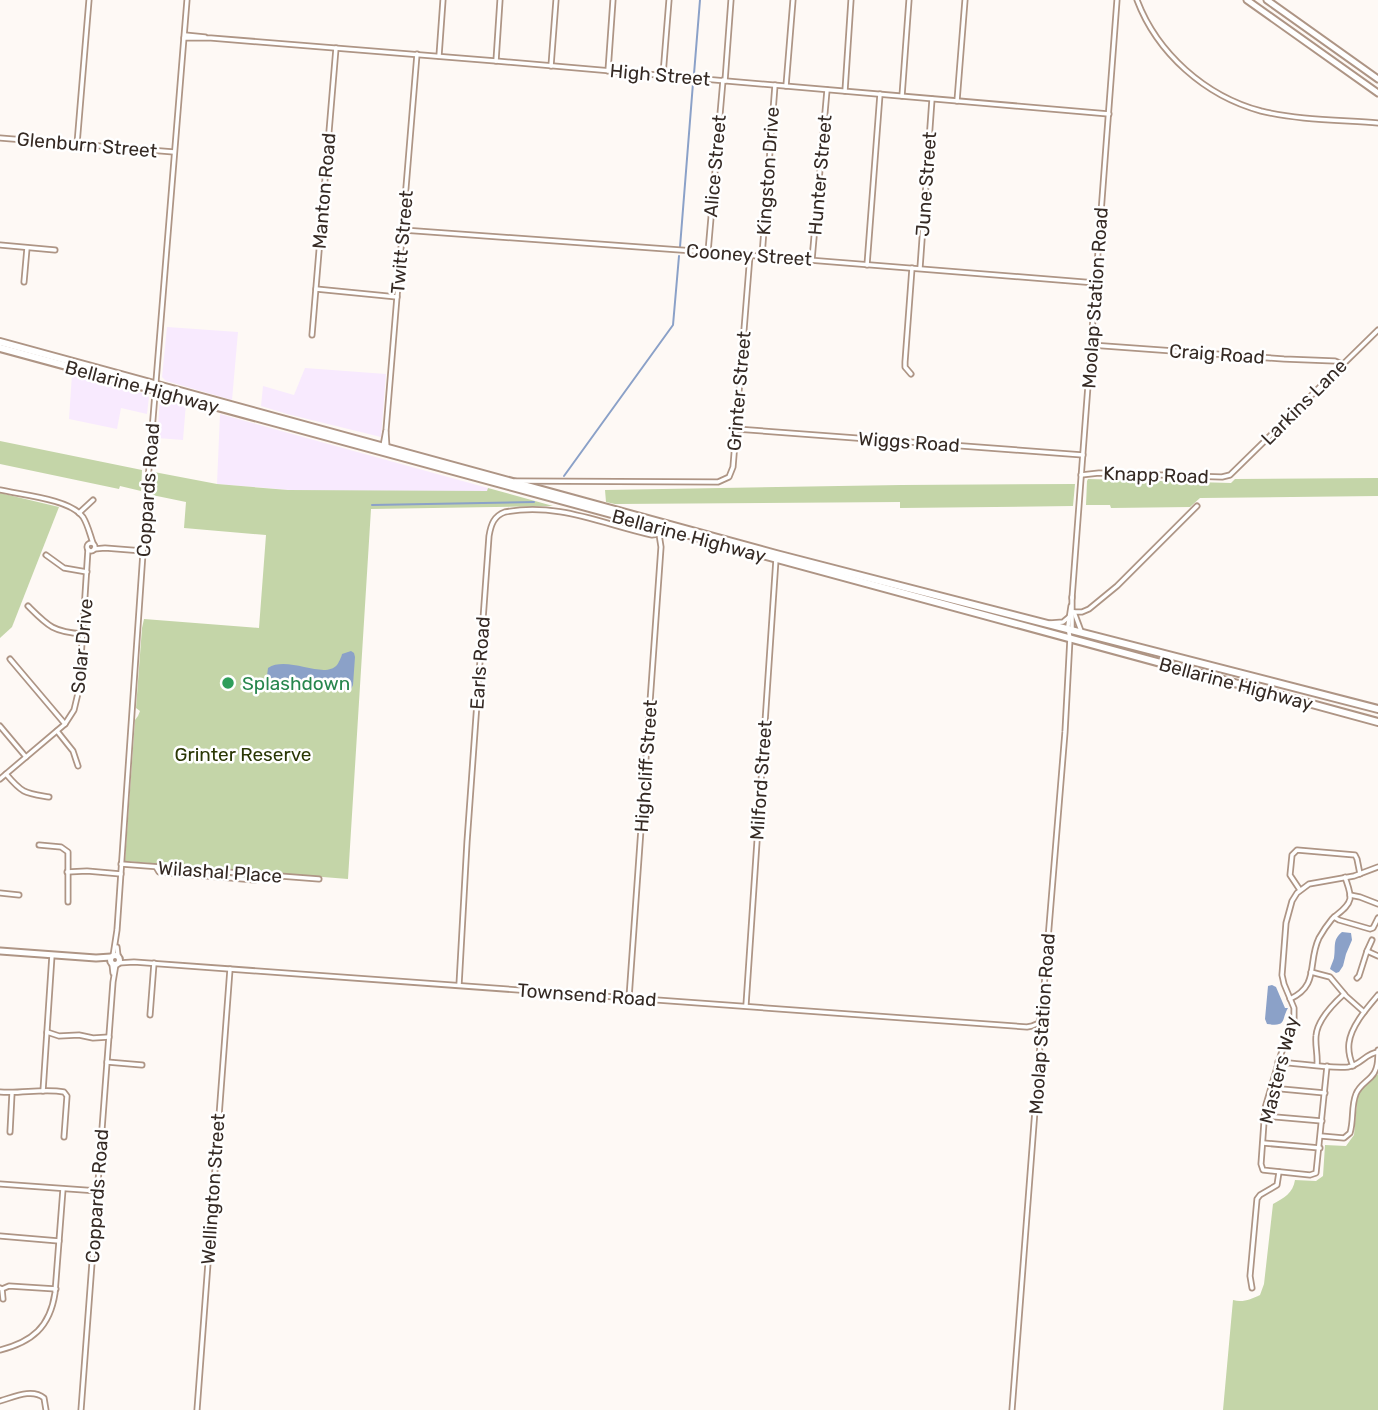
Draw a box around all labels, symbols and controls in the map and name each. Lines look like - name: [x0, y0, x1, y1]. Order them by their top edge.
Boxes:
- street label: High Street: [609, 59, 712, 91]
- street label: Kingston Drive: [752, 106, 784, 236]
- street label: Alice Street: [699, 113, 731, 218]
- street label: Hunter Street: [803, 113, 837, 236]
- street label: Glenburn Street: [16, 127, 159, 163]
- street label: June Street: [911, 130, 941, 237]
- street label: Manton Road: [307, 132, 341, 250]
- street label: Twitt Street: [386, 189, 418, 295]
- street label: Moolap Station Road: [1077, 207, 1113, 389]
- street label: Cooney Street: [685, 239, 813, 271]
- street label: Grinter Street: [722, 329, 756, 452]
- street label: Craig Road: [1168, 339, 1266, 369]
- street label: Larkins Lane: [1256, 354, 1352, 450]
- street label: Bellarine Highway: [63, 355, 221, 419]
- street label: Coppards Road: [132, 422, 164, 558]
- street label: Wiggs Road: [857, 427, 961, 457]
- street label: Knapp Road: [1103, 462, 1209, 488]
- street label: Bellarine Highway: [610, 504, 768, 568]
- street label: Solar Drive: [66, 598, 98, 694]
- street label: Earls Road: [465, 616, 495, 710]
- street label: Bellarine Highway: [1157, 652, 1315, 716]
- place label: Splashdown: [242, 672, 350, 695]
- marker: Splashdown: [220, 675, 236, 691]
- street label: Highcliff Street: [630, 698, 662, 833]
- street label: Milford Street: [745, 719, 777, 841]
- park label: Grinter Reserve: [175, 743, 311, 766]
- street label: Wilashal Place: [157, 856, 283, 888]
- street label: Moolap Station Road: [1024, 933, 1060, 1115]
- street label: Townsend Road: [517, 979, 657, 1011]
- street label: Masters Way: [1255, 1014, 1303, 1126]
- street label: Wellington Street: [196, 1112, 230, 1265]
- street label: Coppards Road: [81, 1128, 113, 1264]

